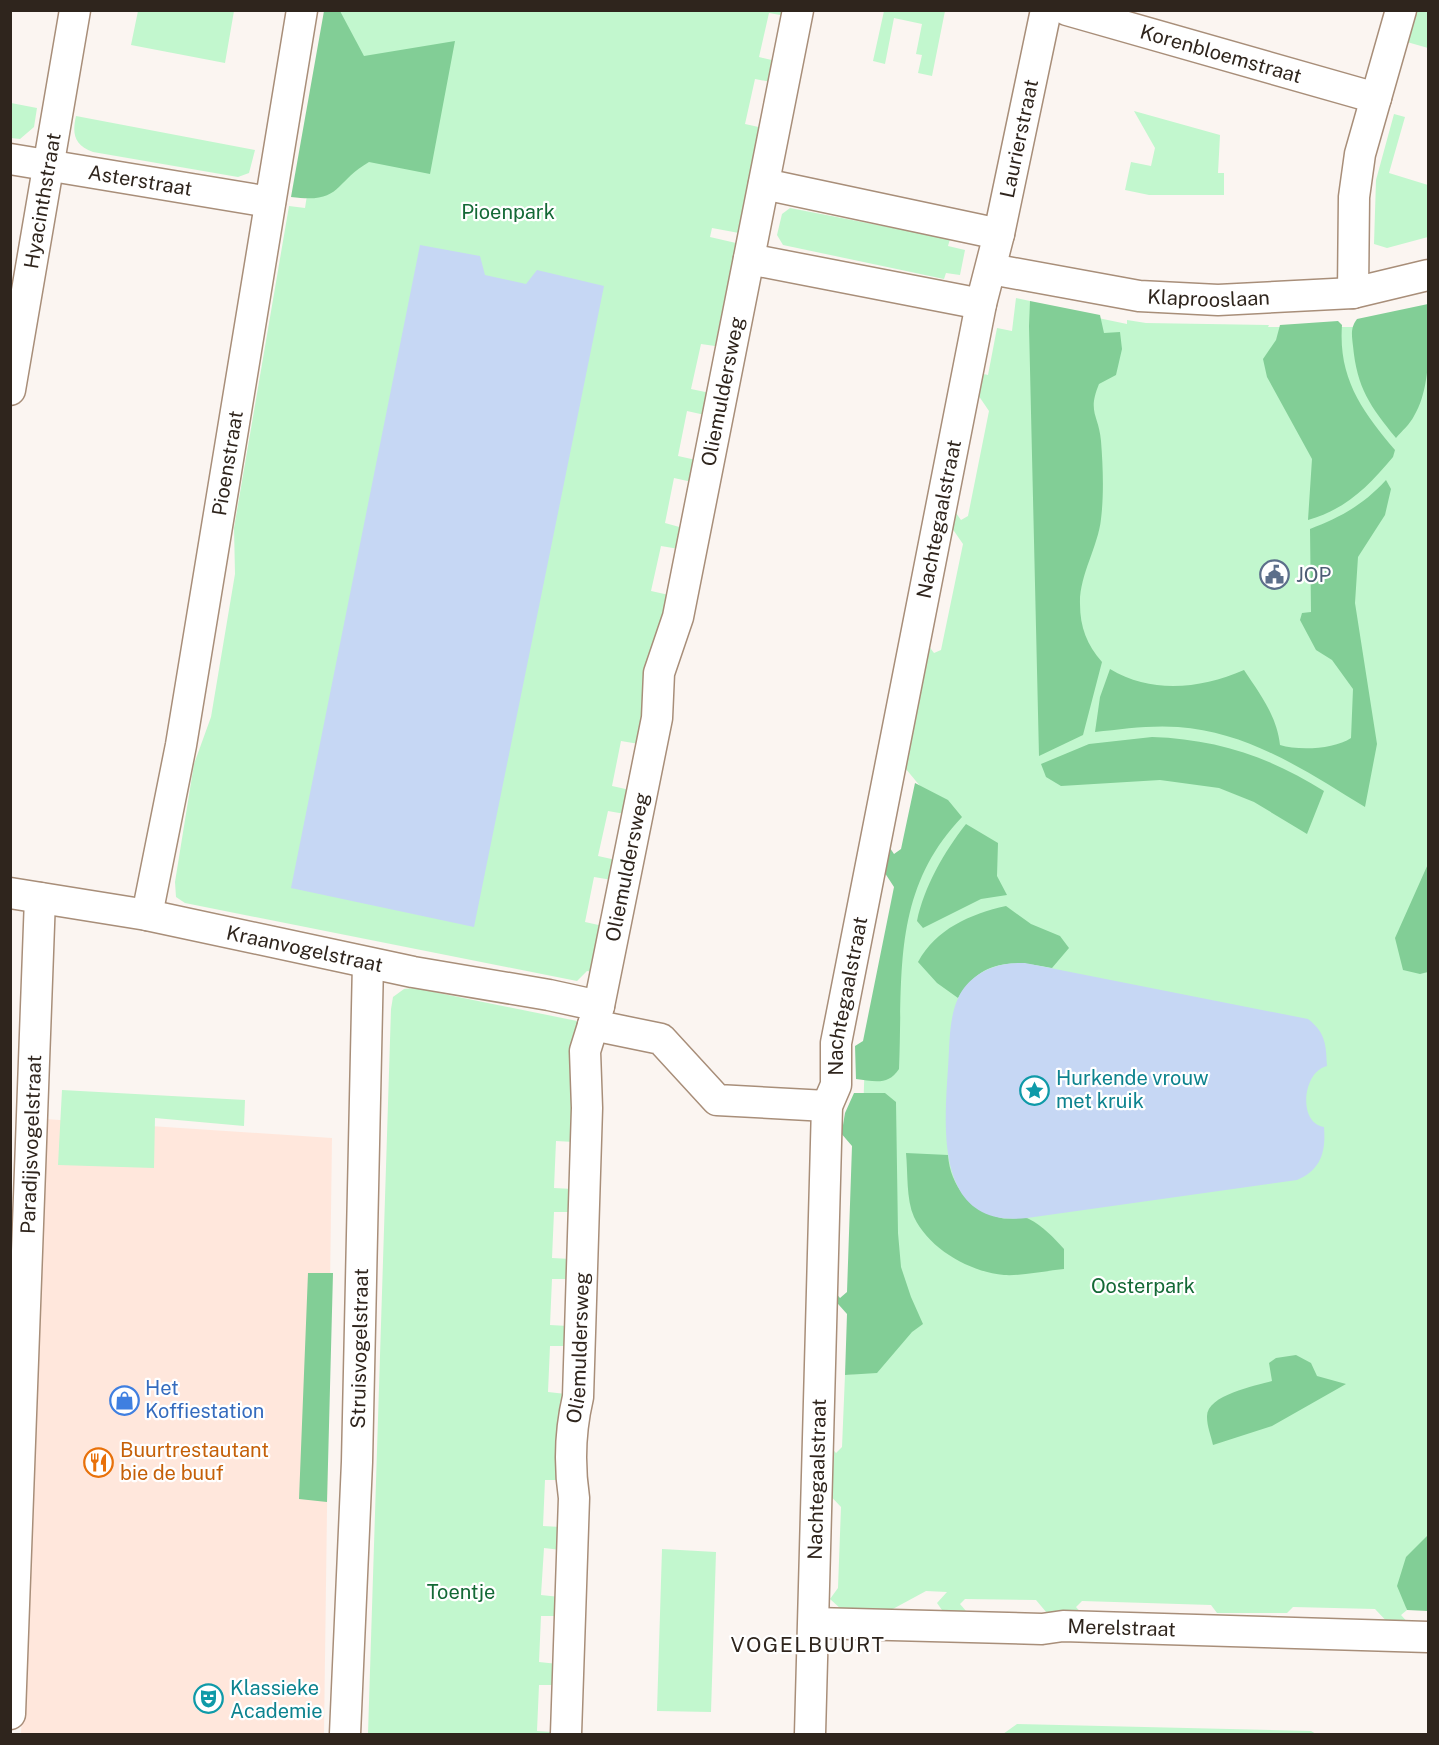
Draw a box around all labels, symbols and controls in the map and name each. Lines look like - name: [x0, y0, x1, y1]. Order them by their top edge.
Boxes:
- street label: Korenbloemstraat: [1137, 19, 1304, 88]
- street label: Laurierstraat: [995, 77, 1043, 200]
- street label: Hyacinthstraat: [19, 131, 66, 271]
- street label: Asterstraat: [86, 160, 194, 201]
- park label: Pioenpark: [461, 200, 555, 224]
- street label: Klaprooslaan: [1147, 284, 1270, 312]
- street label: Oliemuldersweg: [696, 315, 749, 468]
- street label: Pioenstraat: [207, 409, 248, 518]
- street label: Nachtegaalstraat: [911, 438, 966, 601]
- public building icon: JOP: [1259, 559, 1291, 591]
- place label: JOP: [1296, 563, 1331, 587]
- street label: Oliemuldersweg: [600, 790, 654, 944]
- street label: Nachtegaalstraat: [824, 915, 873, 1076]
- street label: Kraanvogelstraat: [224, 920, 385, 977]
- street label: Paradijsvogelstraat: [16, 1054, 46, 1235]
- place label: Hurkende vrouw met kruik: [1056, 1066, 1209, 1113]
- place icon: Hurkende vrouw met kruik: [1019, 1074, 1051, 1106]
- street label: Struisvogelstraat: [346, 1268, 373, 1429]
- street label: Oliemuldersweg: [561, 1272, 594, 1425]
- park label: Oosterpark: [1091, 1274, 1195, 1298]
- place label: Het Koffiestation: [145, 1376, 264, 1423]
- shop icon: Het Koffiestation: [108, 1384, 140, 1416]
- street label: Nachtegaalstraat: [803, 1398, 831, 1560]
- place label: Buurtrestautant bie de buuf: [120, 1438, 269, 1485]
- restaurant icon: Buurtrestautant bie de buuf: [83, 1446, 115, 1478]
- park label: Toentje: [427, 1580, 495, 1604]
- street label: Merelstraat: [1067, 1614, 1176, 1641]
- district label: VOGELBUURT: [731, 1632, 885, 1657]
- place label: Klassieke Academie: [230, 1676, 323, 1723]
- theatre icon: Klassieke Academie: [193, 1683, 225, 1715]

